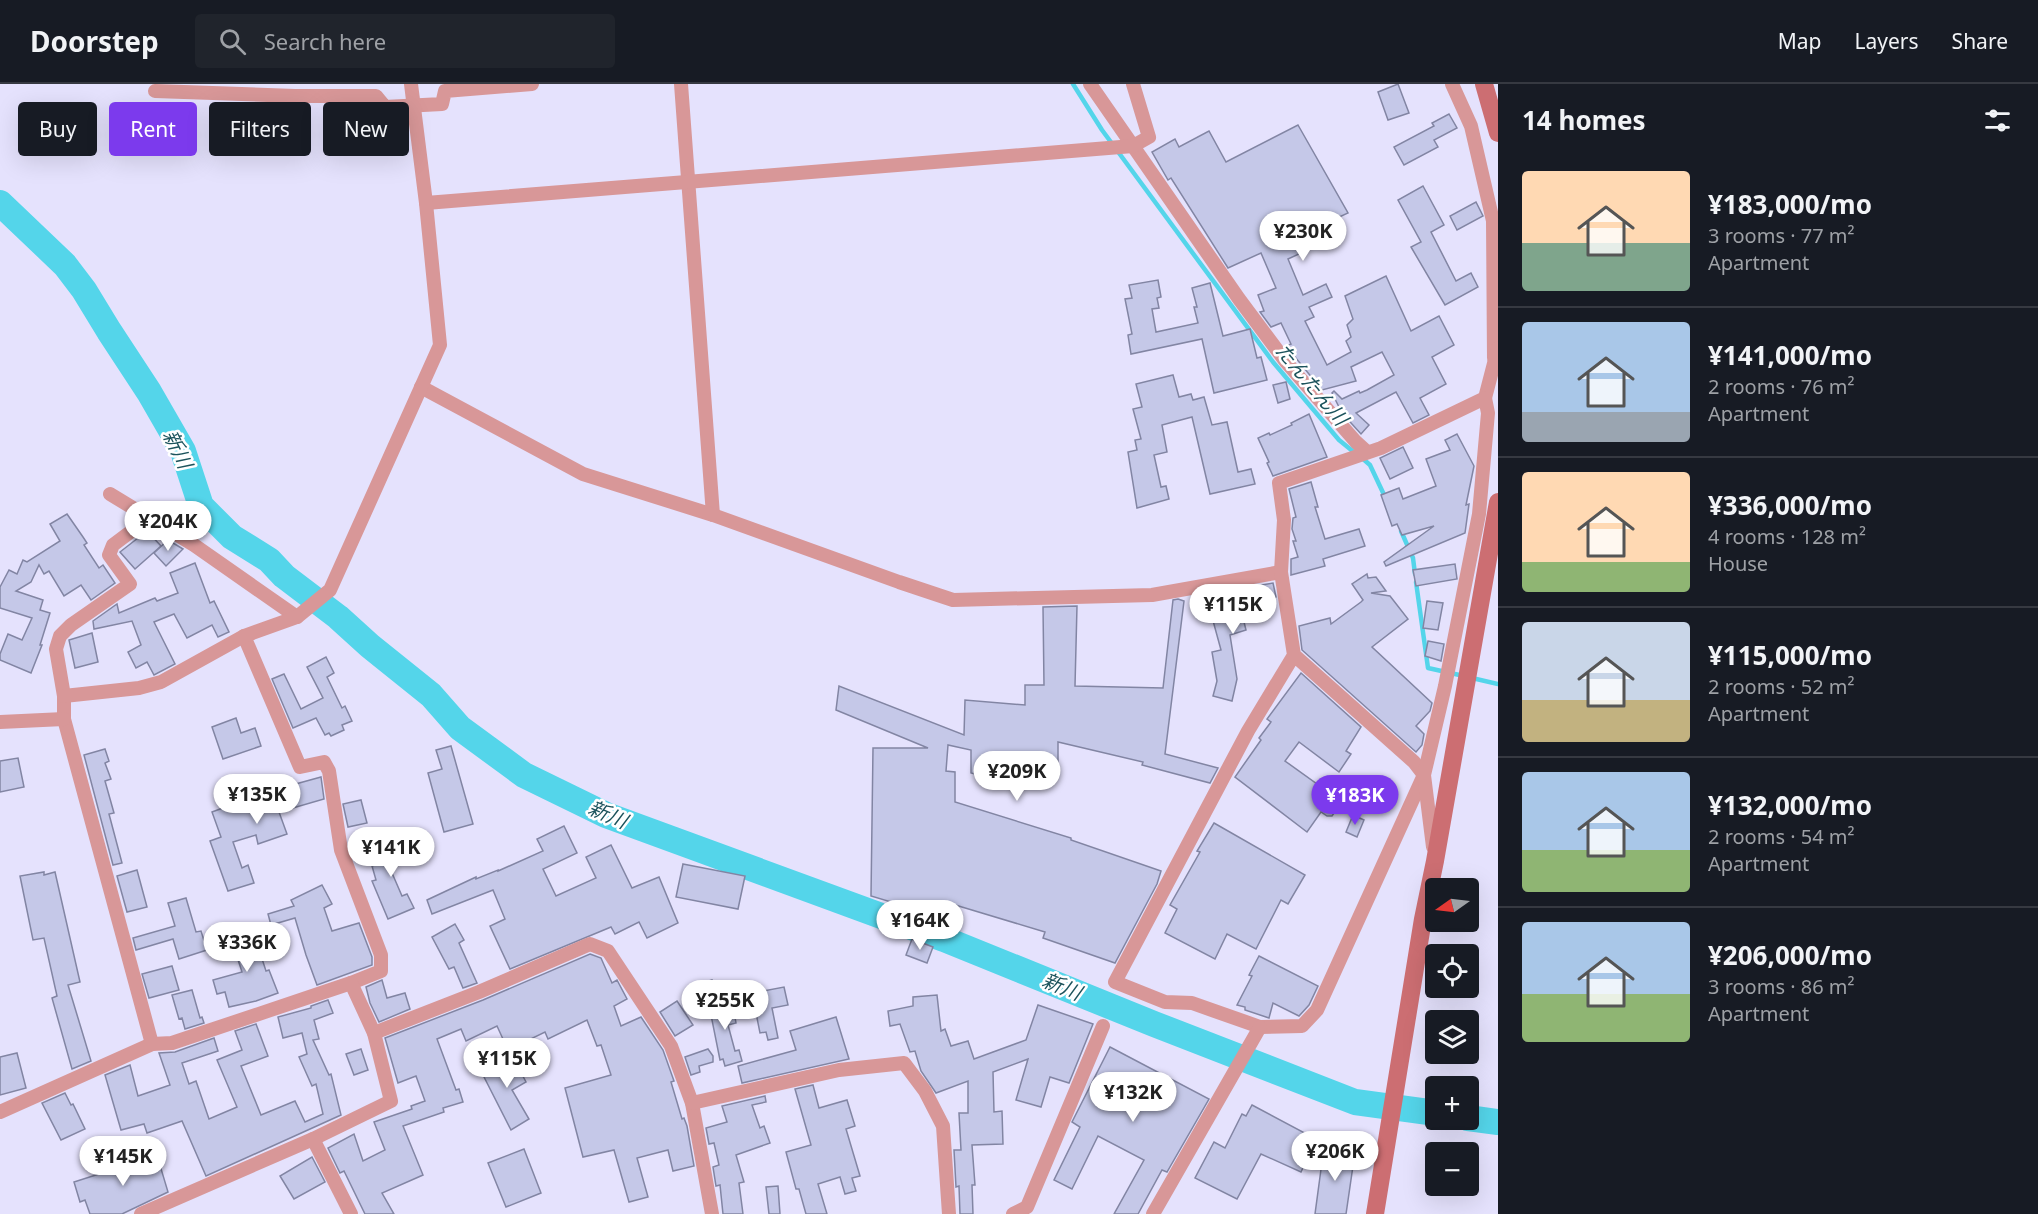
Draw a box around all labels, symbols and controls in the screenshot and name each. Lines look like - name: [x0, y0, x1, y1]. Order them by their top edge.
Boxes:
- search box: [195, 14, 615, 68]
- text: Doorstep: [30, 22, 159, 60]
- icon: search: [216, 25, 249, 58]
- text: Search here: [264, 26, 386, 56]
- text: Map: [1778, 27, 1822, 55]
- text: Layers: [1855, 27, 1919, 55]
- text: Share: [1952, 27, 2008, 55]
- chip: Buy: [18, 102, 97, 156]
- chip: Rent: [109, 102, 197, 156]
- chip: Filters: [209, 102, 311, 156]
- chip: New: [323, 102, 409, 156]
- text: 14 homes: [1522, 102, 1646, 138]
- icon: filters: [1981, 104, 2014, 137]
- text: ¥183,000/mo: [1708, 186, 1872, 222]
- icon: home: [1570, 195, 1642, 267]
- pin: ¥230K: [1261, 211, 1345, 262]
- text: ¥230K: [1273, 217, 1333, 244]
- text: 3 rooms · 77 m²: [1708, 222, 1855, 249]
- text: Apartment: [1708, 249, 1809, 276]
- water label: たんたん川: [1270, 337, 1356, 433]
- text: ¥141,000/mo: [1708, 337, 1872, 373]
- icon: home: [1570, 346, 1642, 418]
- text: 2 rooms · 76 m²: [1708, 373, 1855, 400]
- text: Apartment: [1708, 400, 1809, 427]
- water label: 新川: [157, 425, 200, 475]
- text: ¥336,000/mo: [1708, 487, 1872, 523]
- icon: home: [1570, 496, 1642, 568]
- pin: ¥204K: [126, 501, 210, 552]
- text: ¥204K: [138, 507, 198, 534]
- text: 4 rooms · 128 m²: [1708, 523, 1866, 550]
- text: House: [1708, 550, 1768, 577]
- pin: ¥115K: [1191, 584, 1275, 635]
- text: ¥115K: [1203, 590, 1263, 617]
- text: ¥115,000/mo: [1708, 637, 1872, 673]
- icon: home: [1570, 646, 1642, 718]
- text: 2 rooms · 52 m²: [1708, 673, 1855, 700]
- text: Apartment: [1708, 700, 1809, 727]
- pin: ¥209K: [975, 751, 1059, 802]
- text: ¥209K: [987, 757, 1047, 784]
- pin: ¥135K: [215, 774, 299, 825]
- pin: ¥183K: [1313, 775, 1397, 826]
- text: ¥135K: [227, 780, 287, 807]
- text: ¥183K: [1325, 781, 1385, 808]
- text: ¥132,000/mo: [1708, 787, 1872, 823]
- water label: 新川: [584, 794, 634, 835]
- icon: home: [1570, 796, 1642, 868]
- text: 2 rooms · 54 m²: [1708, 823, 1855, 850]
- pin: ¥141K: [349, 827, 433, 878]
- text: ¥141K: [361, 833, 421, 860]
- text: Apartment: [1708, 850, 1809, 877]
- north arrow: [1425, 878, 1479, 932]
- map controls: [1425, 878, 1479, 1196]
- pin: ¥164K: [878, 900, 962, 951]
- text: ¥164K: [890, 906, 950, 933]
- pin: ¥336K: [205, 922, 289, 973]
- text: ¥336K: [217, 928, 277, 955]
- text: ¥206,000/mo: [1708, 937, 1872, 973]
- button: locate: [1425, 944, 1479, 998]
- icon: home: [1570, 946, 1642, 1018]
- water label: 新川: [1038, 966, 1087, 1007]
- text: 3 rooms · 86 m²: [1708, 973, 1855, 1000]
- pin: ¥255K: [683, 980, 767, 1031]
- text: ¥255K: [695, 986, 755, 1013]
- text: Apartment: [1708, 1000, 1809, 1027]
- button: layers: [1425, 1010, 1479, 1064]
- pin: ¥115K: [465, 1038, 549, 1089]
- text: ¥115K: [477, 1044, 537, 1071]
- pin: ¥132K: [1091, 1072, 1175, 1123]
- button: +: [1425, 1076, 1479, 1130]
- text: ¥132K: [1103, 1078, 1163, 1105]
- pin: ¥206K: [1293, 1131, 1377, 1182]
- pin: ¥145K: [81, 1136, 165, 1187]
- text: ¥206K: [1305, 1137, 1365, 1164]
- text: ¥145K: [93, 1142, 153, 1169]
- button: −: [1425, 1142, 1479, 1196]

